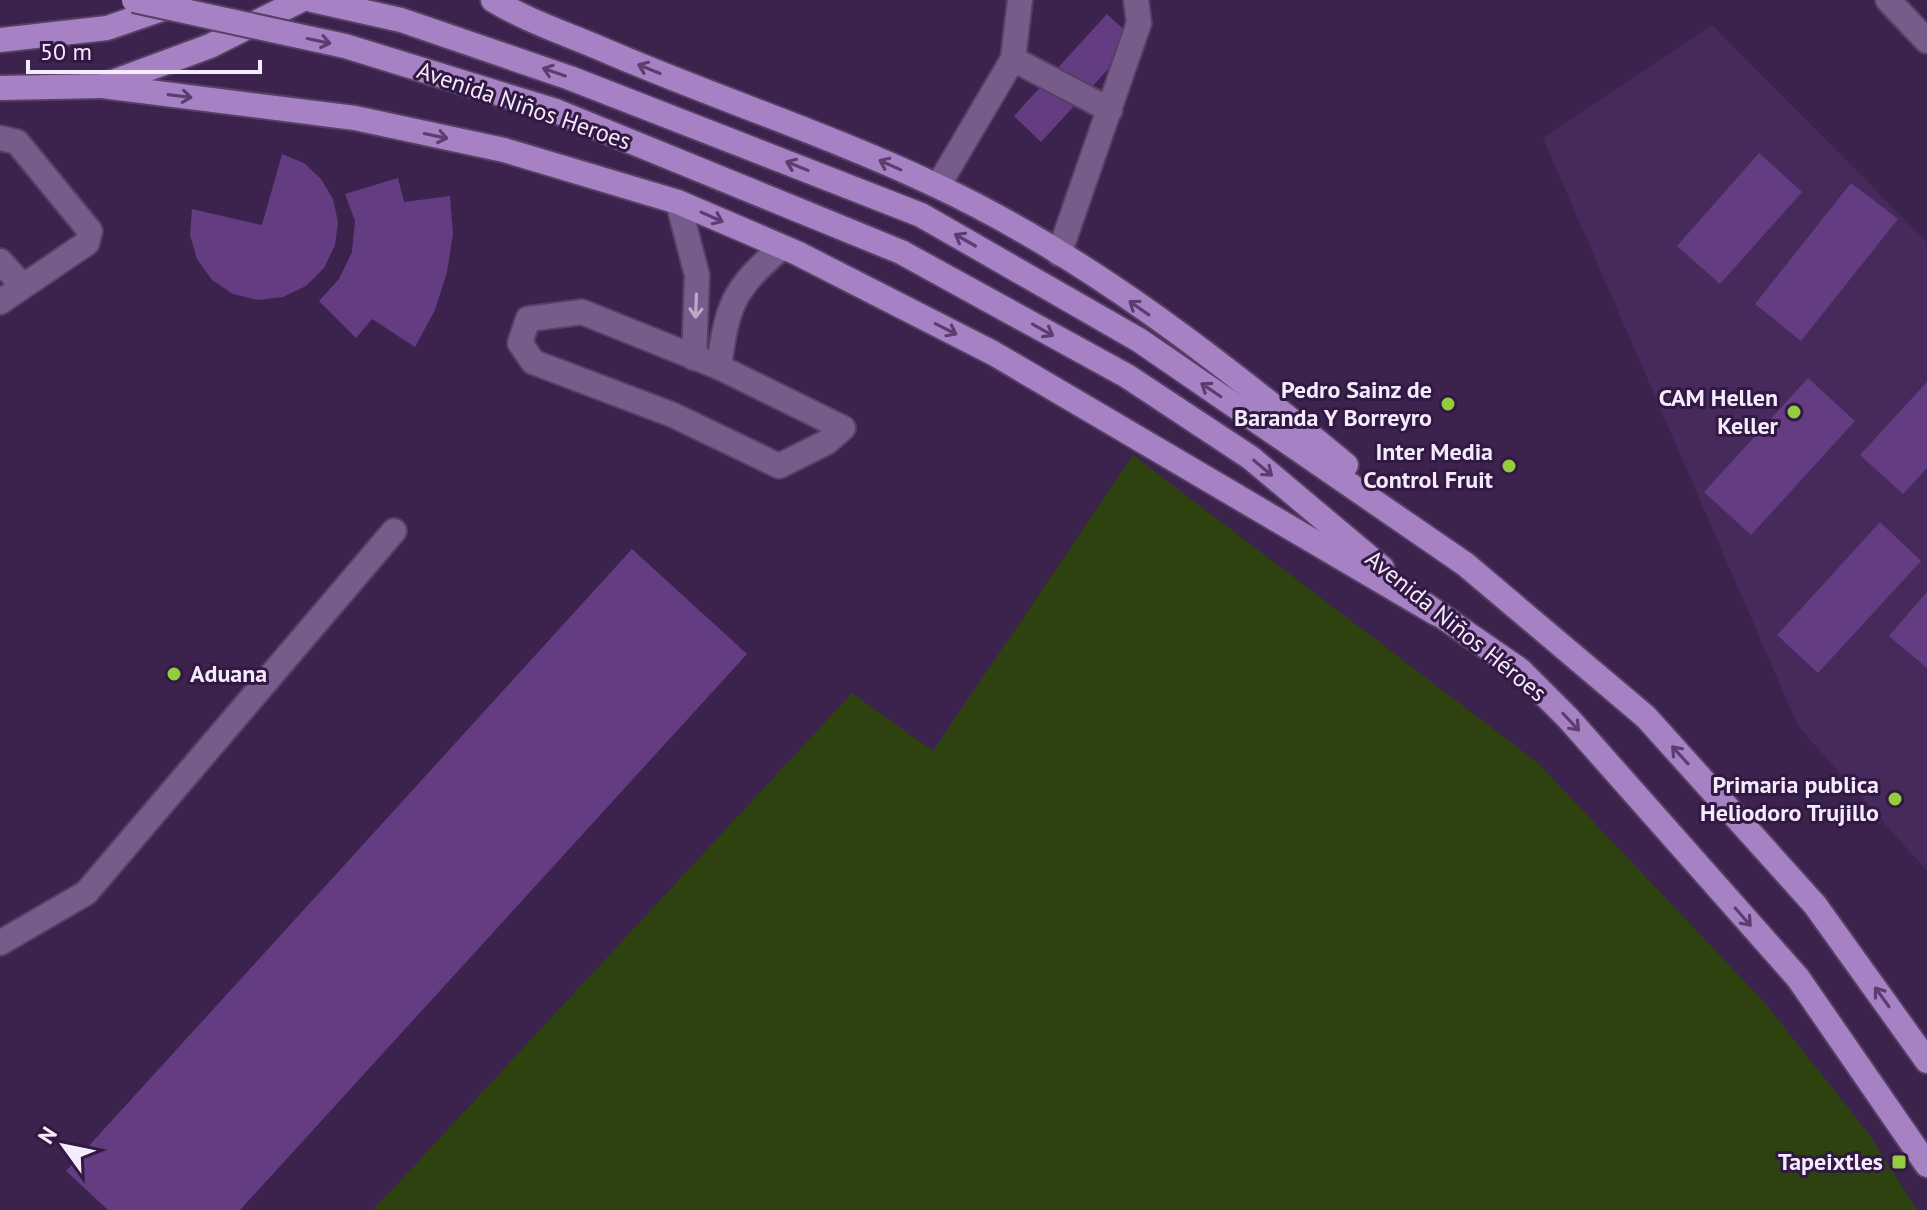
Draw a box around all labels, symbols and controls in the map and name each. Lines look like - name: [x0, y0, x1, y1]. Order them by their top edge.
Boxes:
- scale bar: [28, 24, 260, 74]
- one-way arrow: [306, 34, 332, 49]
- text: 50 m: [40, 36, 92, 67]
- street label: Avenida Niños Heroes: [413, 54, 635, 157]
- one-way arrow: [637, 61, 661, 76]
- one-way arrow: [542, 64, 567, 79]
- one-way arrow: [167, 89, 192, 104]
- one-way arrow: [423, 129, 449, 144]
- one-way arrow: [785, 157, 810, 172]
- one-way arrow: [878, 157, 903, 172]
- one-way arrow: [699, 211, 724, 226]
- one-way arrow: [954, 232, 977, 248]
- one-way arrow: [688, 292, 703, 319]
- one-way arrow: [1129, 300, 1151, 316]
- one-way arrow: [934, 322, 958, 338]
- one-way arrow: [1031, 322, 1054, 338]
- place label: Pedro Sainz de Baranda Y Borreyro: [1234, 374, 1432, 433]
- one-way arrow: [1200, 381, 1222, 398]
- place label: CAM Hellen Keller: [1659, 382, 1779, 441]
- marker: Pedro Sainz de Baranda Y Borreyro: [1439, 395, 1457, 413]
- marker: CAM Hellen Keller: [1785, 403, 1803, 421]
- place label: Inter Media Control Fruit: [1363, 436, 1494, 495]
- marker: Inter Media Control Fruit: [1500, 457, 1518, 475]
- one-way arrow: [1252, 459, 1273, 477]
- street label: Avenida Niños Héroes: [1359, 543, 1553, 708]
- place label: Aduana: [190, 658, 267, 689]
- marker: Aduana: [165, 665, 183, 683]
- one-way arrow: [1562, 711, 1580, 731]
- one-way arrow: [1671, 745, 1689, 765]
- place label: Primaria publica Heliodoro Trujillo: [1700, 769, 1879, 828]
- marker: Primaria publica Heliodoro Trujillo: [1886, 790, 1904, 808]
- one-way arrow: [1734, 906, 1752, 926]
- one-way arrow: [1873, 987, 1890, 1009]
- north arrow: [24, 1106, 104, 1186]
- text: N: [32, 1121, 63, 1149]
- place label: Tapeixtles: [1778, 1146, 1883, 1177]
- marker: Tapeixtles: [1890, 1153, 1908, 1171]

